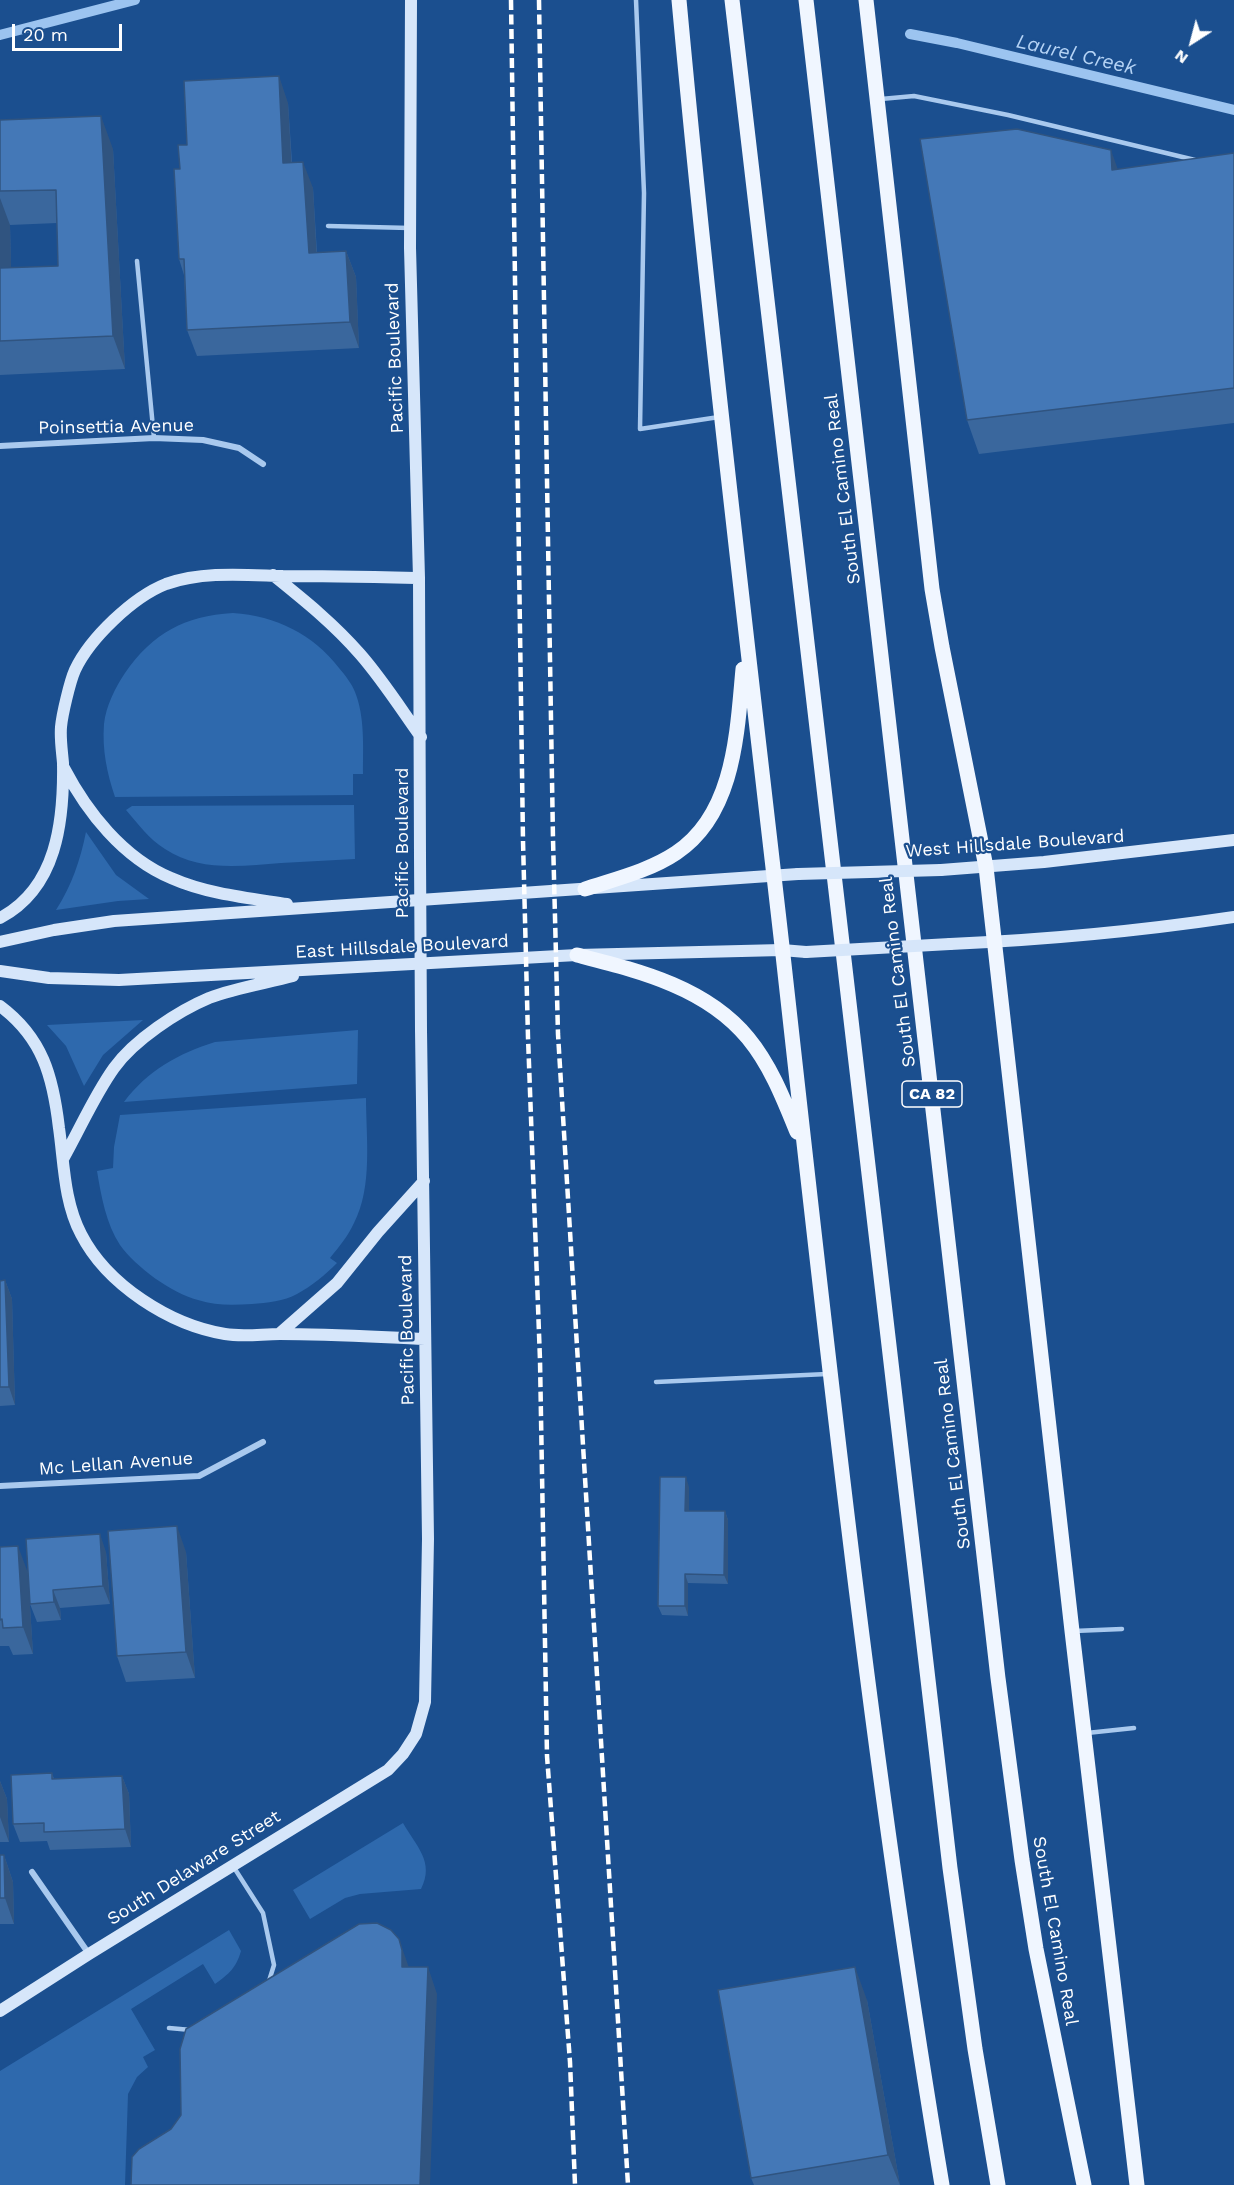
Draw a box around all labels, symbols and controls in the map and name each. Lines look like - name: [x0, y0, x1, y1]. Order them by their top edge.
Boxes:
- scale bar: [15, 12, 124, 50]
- north arrow: [1162, 12, 1222, 72]
- text: 20 m: [23, 24, 68, 45]
- water label: Laurel Creek: [1014, 30, 1138, 80]
- text: N: [1171, 46, 1192, 68]
- street label: Pacific Boulevard: [382, 282, 408, 434]
- street label: South El Camino Real: [821, 393, 865, 585]
- street label: Poinsettia Avenue: [38, 415, 194, 439]
- street label: Pacific Boulevard: [392, 767, 414, 919]
- street label: West Hillsdale Boulevard: [905, 826, 1125, 862]
- street label: South El Camino Real: [876, 876, 920, 1068]
- street label: East Hillsdale Boulevard: [295, 931, 509, 963]
- road number: CA 82: [902, 1081, 962, 1107]
- street label: Pacific Boulevard: [395, 1254, 419, 1406]
- street label: South El Camino Real: [931, 1358, 975, 1550]
- street label: Mc Lellan Avenue: [38, 1448, 194, 1480]
- street label: South Delaware Street: [104, 1806, 284, 1930]
- street label: South El Camino Real: [1028, 1835, 1082, 2027]

